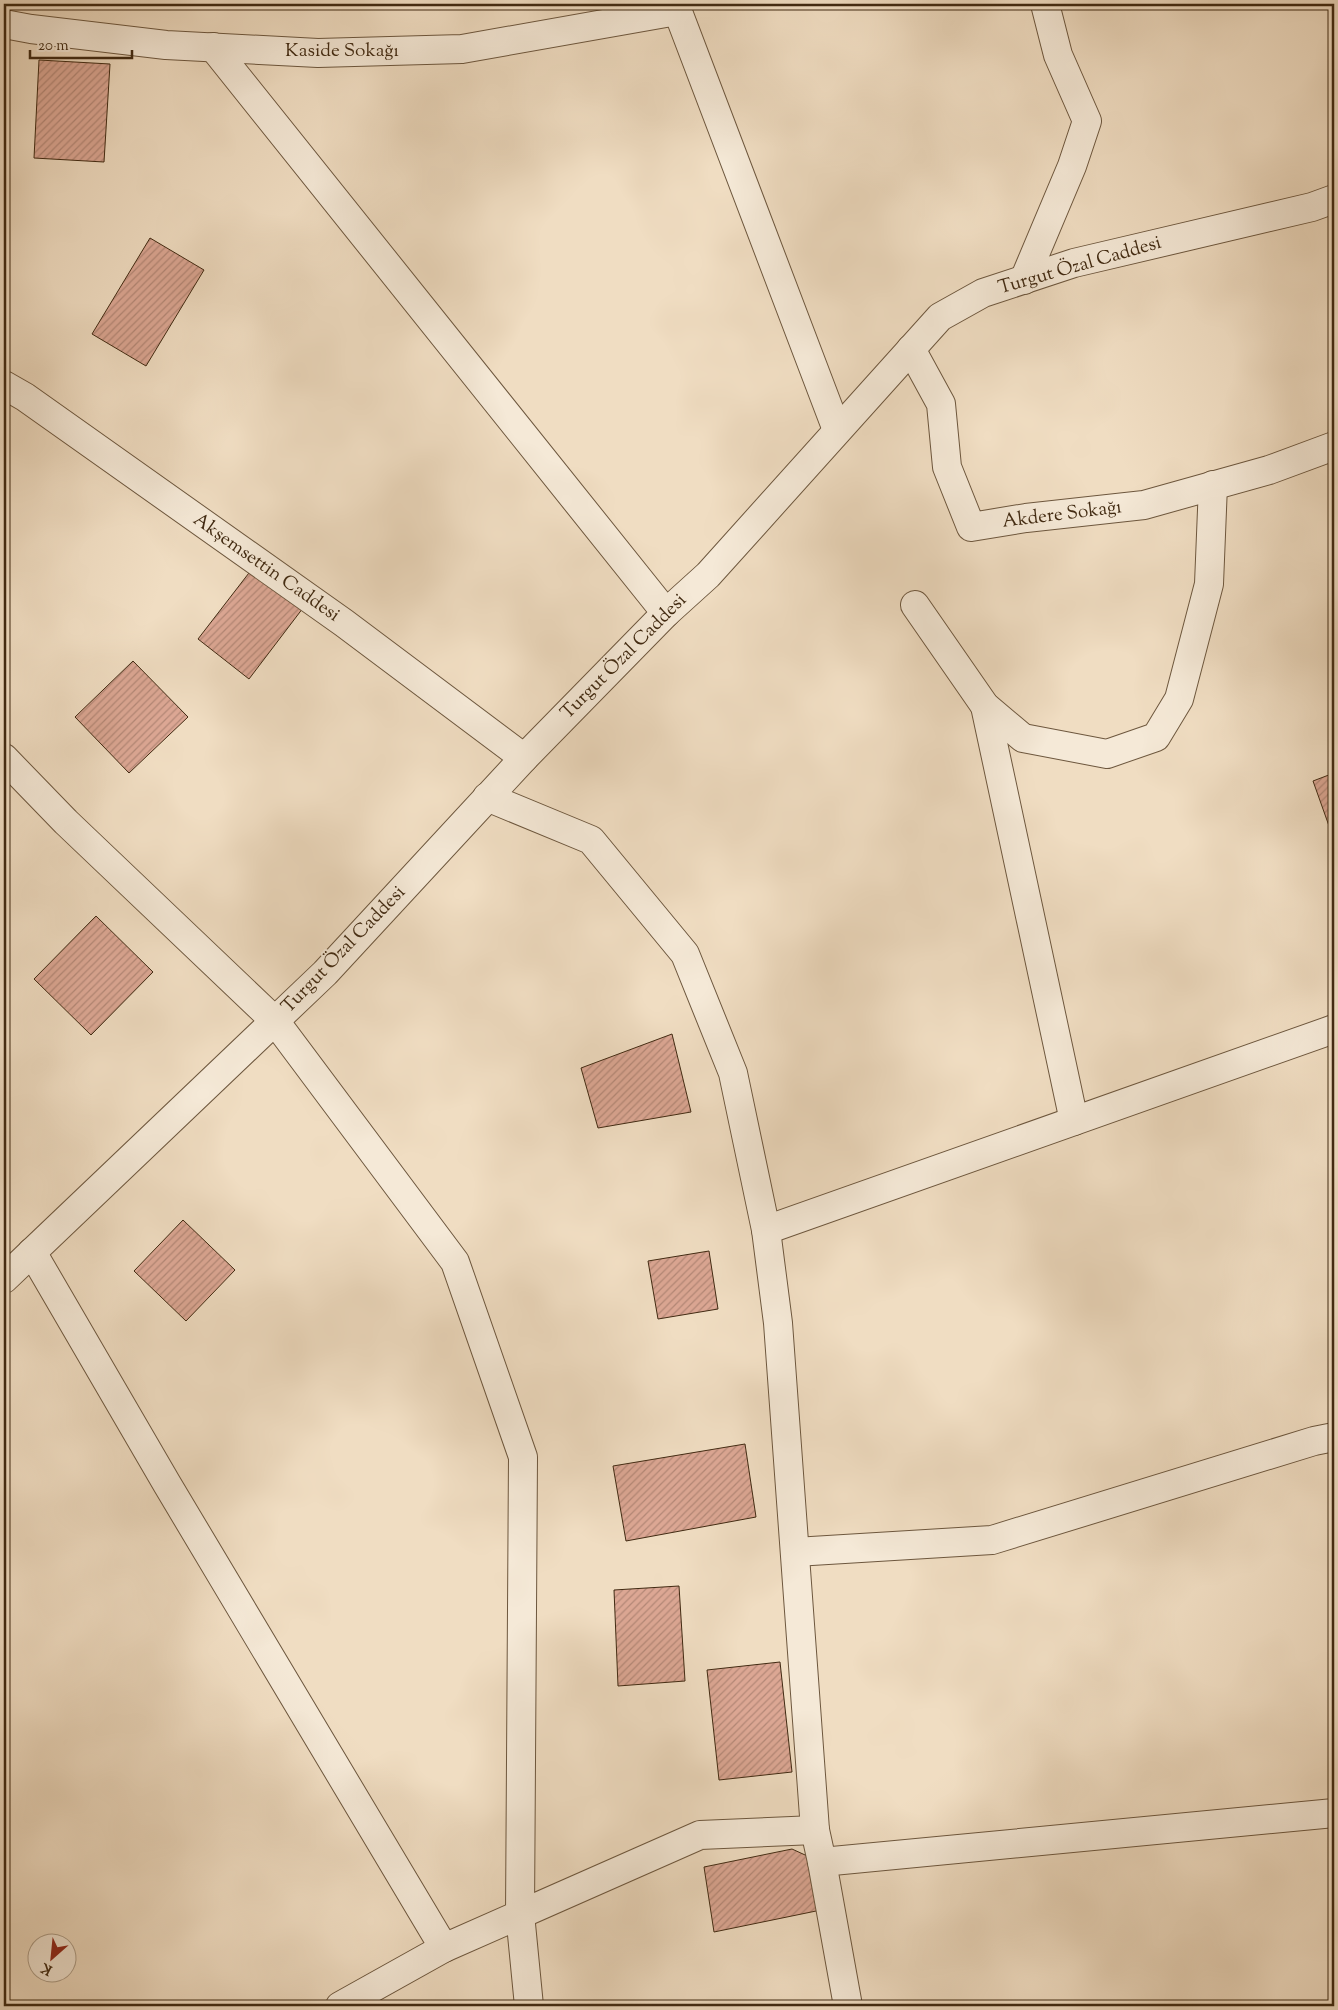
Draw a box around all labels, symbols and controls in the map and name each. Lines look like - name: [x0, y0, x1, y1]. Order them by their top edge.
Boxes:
- scale bar: [30, 28, 132, 60]
- text: 20 m: [38, 36, 69, 57]
- street label: Kaside Sokağı: [285, 38, 399, 65]
- street label: Turgut Özal Caddesi: [995, 230, 1165, 302]
- street label: Akdere Sokağı: [1001, 494, 1123, 536]
- street label: Akşemsettin Caddesi: [187, 507, 345, 629]
- street label: Turgut Özal Caddesi: [555, 588, 693, 726]
- street label: Turgut Özal Caddesi: [276, 880, 412, 1020]
- north arrow: [28, 1932, 78, 1982]
- text: K: [37, 1956, 56, 1979]

